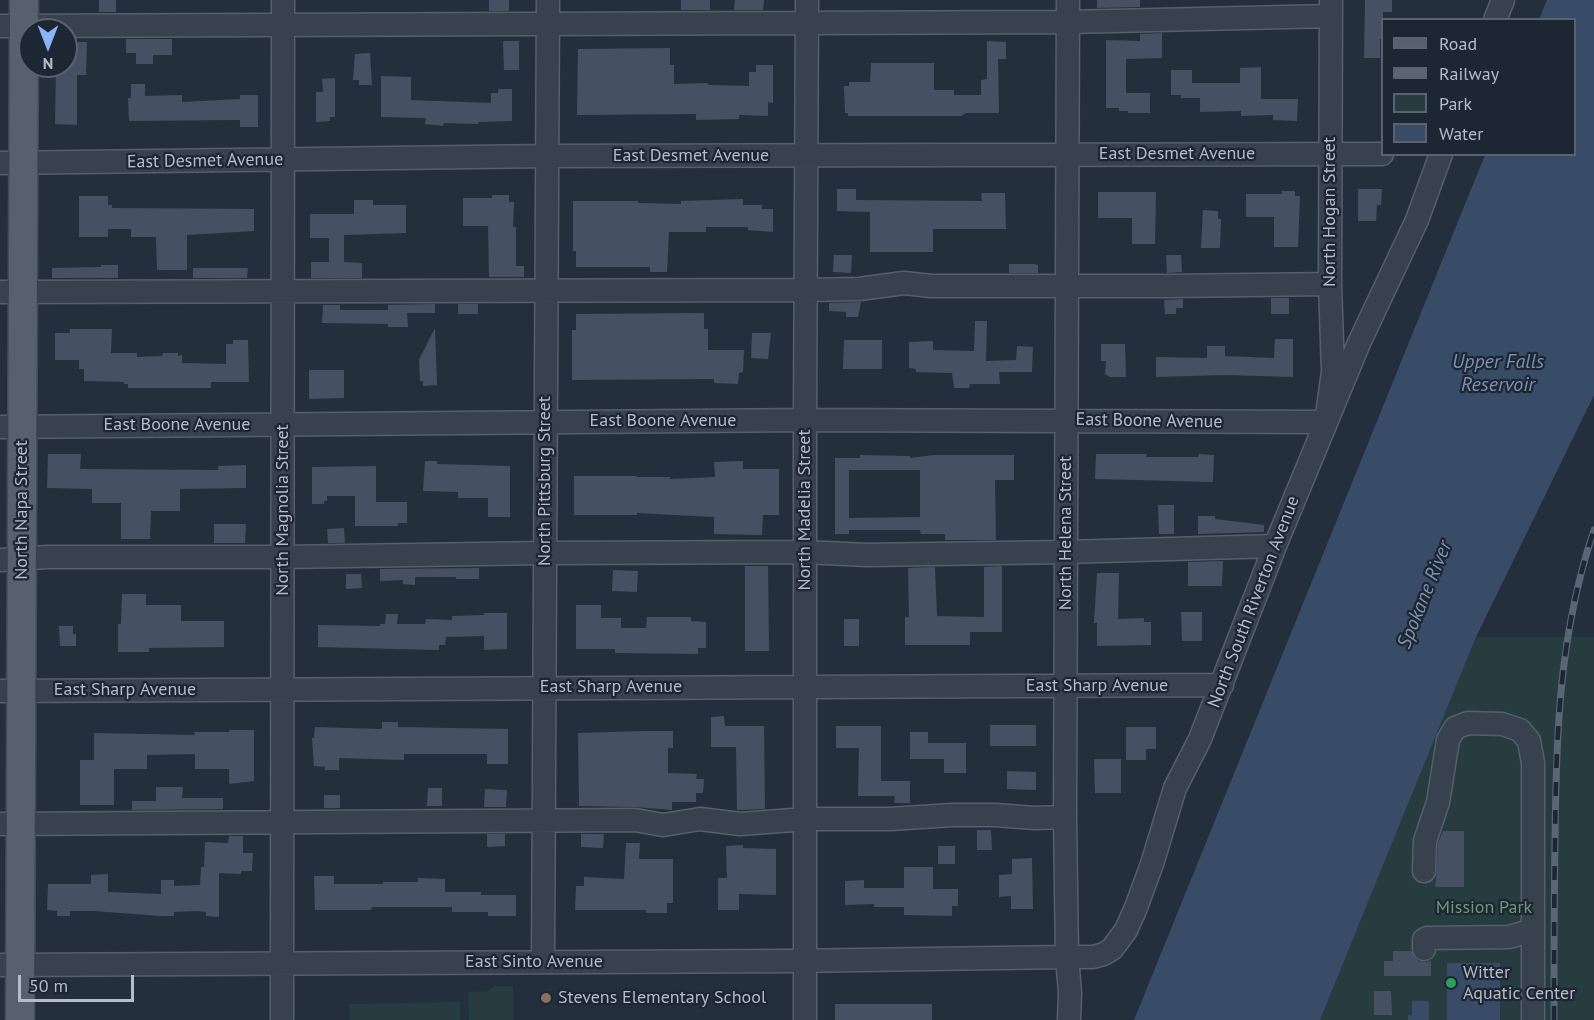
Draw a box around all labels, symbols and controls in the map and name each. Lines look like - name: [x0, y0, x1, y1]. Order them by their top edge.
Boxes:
- north arrow: [18, 18, 78, 78]
- legend: [1381, 18, 1576, 156]
- text: Road: [1439, 32, 1477, 55]
- text: N: [43, 54, 53, 74]
- text: Railway: [1439, 62, 1499, 85]
- text: Park: [1439, 92, 1472, 115]
- text: Water: [1439, 122, 1483, 145]
- street label: North Hogan Street: [1319, 137, 1341, 287]
- street label: East Desmet Avenue: [1099, 143, 1255, 165]
- street label: East Desmet Avenue: [613, 145, 769, 167]
- street label: East Desmet Avenue: [127, 149, 283, 173]
- water label: Upper Falls Reservoir: [1452, 350, 1544, 397]
- street label: North Pittsburg Street: [534, 396, 556, 566]
- street label: East Boone Avenue: [1075, 409, 1223, 433]
- street label: East Boone Avenue: [590, 410, 736, 432]
- street label: East Boone Avenue: [104, 414, 250, 436]
- street label: North Magnolia Street: [272, 424, 294, 596]
- street label: North Madelia Street: [794, 430, 816, 590]
- street label: North Napa Street: [11, 440, 33, 580]
- street label: North Helena Street: [1055, 456, 1077, 610]
- street label: North South Riverton Avenue: [1204, 493, 1304, 711]
- water label: Spokane River: [1393, 538, 1457, 652]
- street label: East Sharp Avenue: [1026, 675, 1168, 697]
- street label: East Sharp Avenue: [540, 676, 682, 698]
- street label: East Sharp Avenue: [54, 679, 196, 701]
- park label: Mission Park: [1436, 897, 1532, 919]
- street label: East Sinto Avenue: [465, 951, 603, 973]
- place label: Witter Aquatic Center: [1463, 962, 1575, 1004]
- scale bar: [21, 963, 136, 1001]
- text: 50 m: [29, 974, 68, 997]
- marker: Witter Aquatic Center: [1444, 976, 1458, 990]
- place label: Stevens Elementary School: [558, 987, 766, 1009]
- marker: Stevens Elementary School: [539, 991, 553, 1005]

